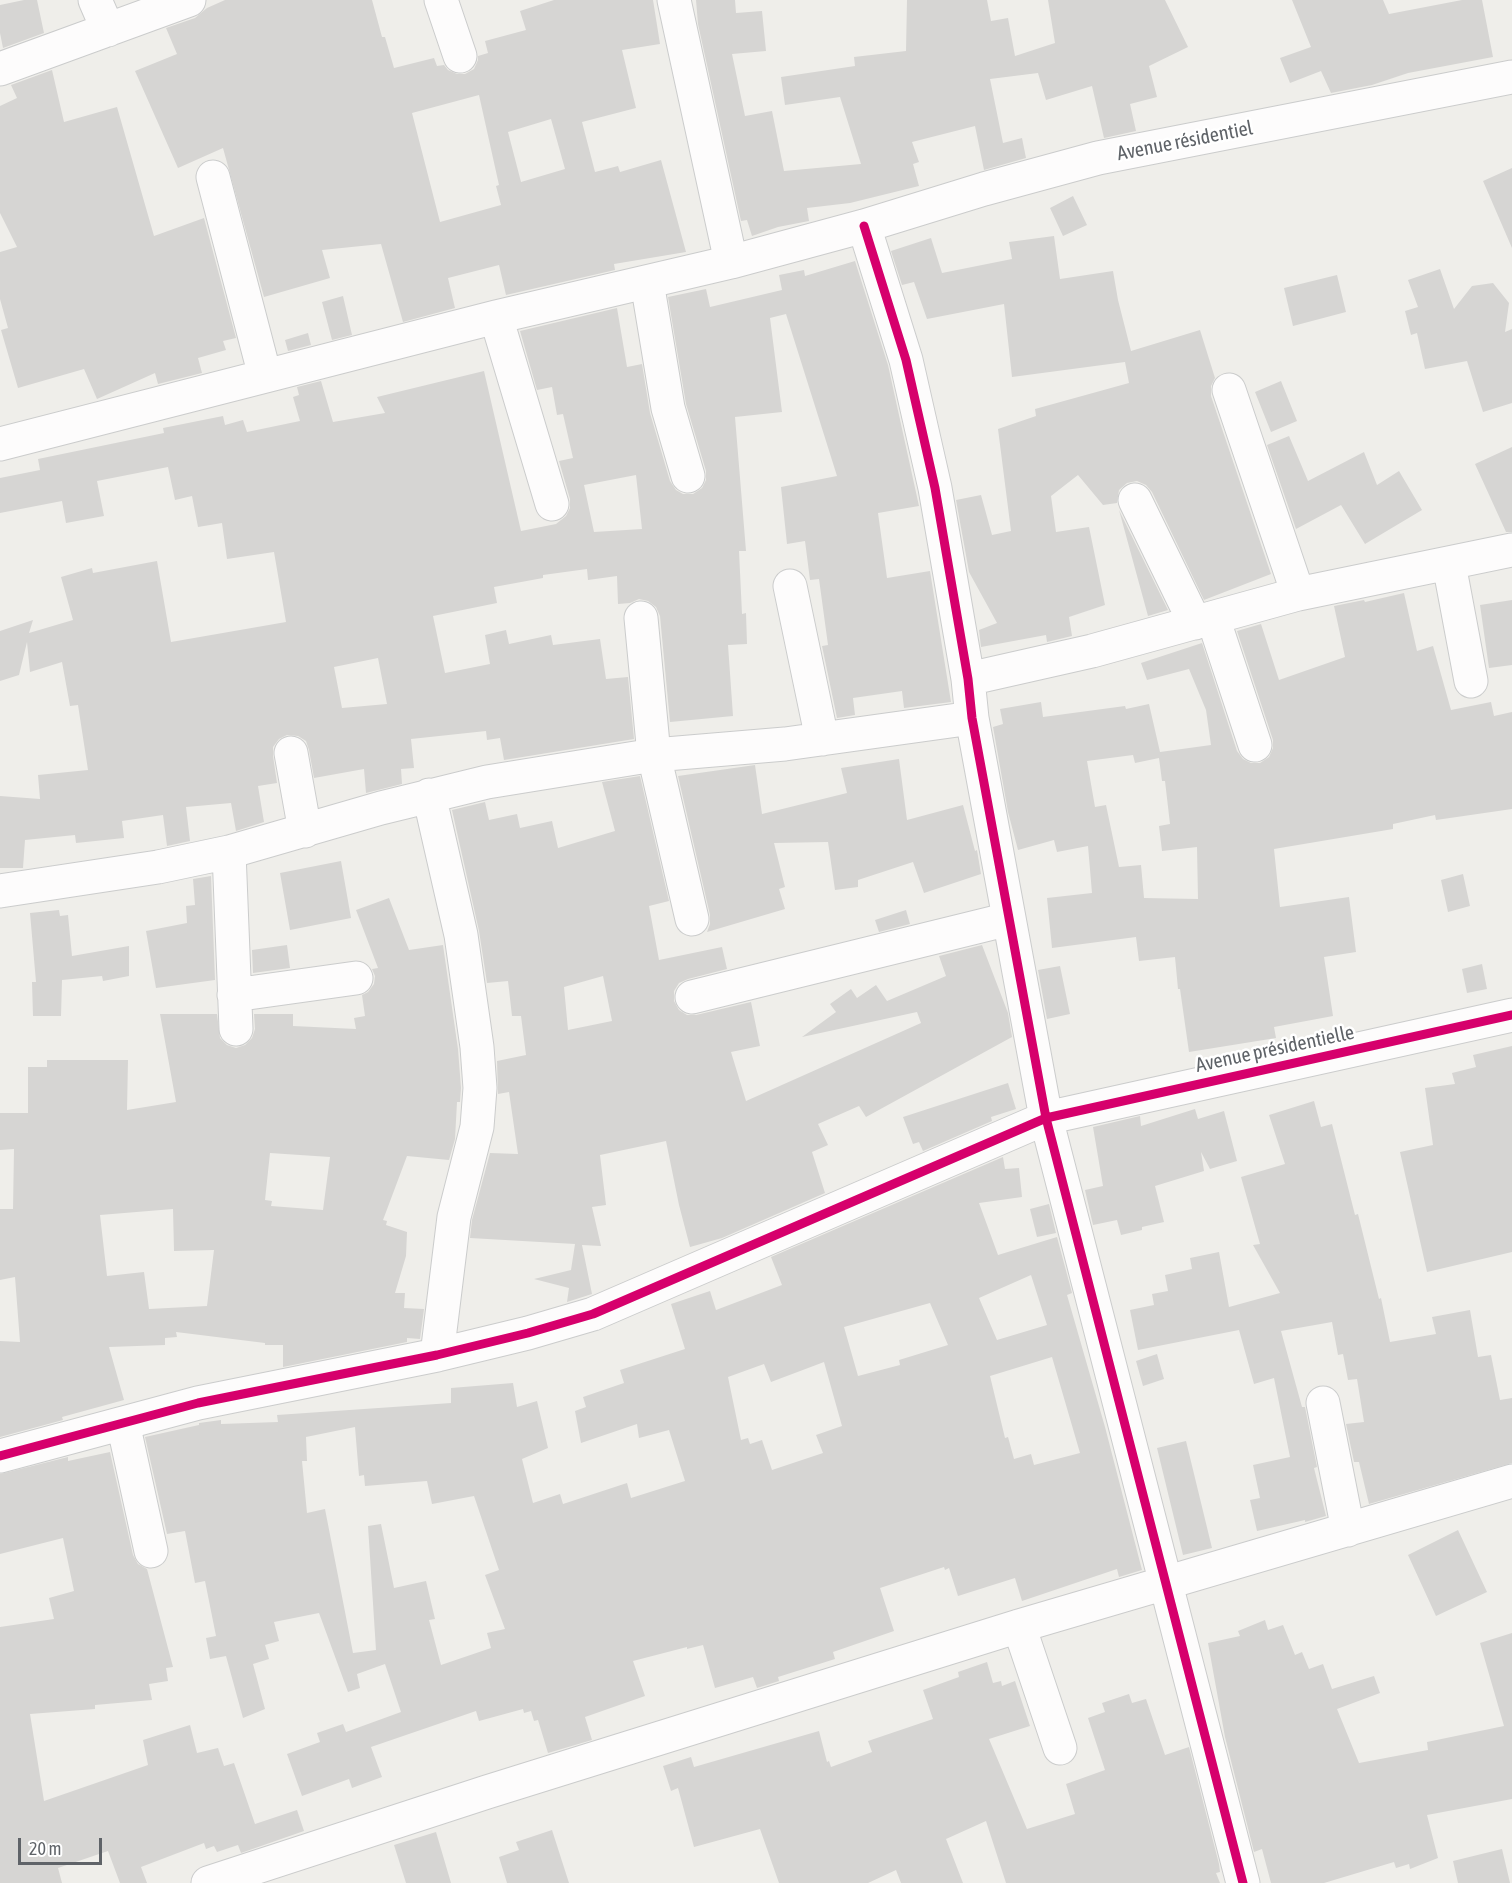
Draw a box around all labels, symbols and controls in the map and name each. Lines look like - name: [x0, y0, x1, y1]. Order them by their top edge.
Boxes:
- street label: Avenue résidentiel: [1115, 116, 1255, 166]
- street label: Avenue présidentielle: [1194, 1020, 1356, 1078]
- scale bar: [21, 1826, 105, 1864]
- text: 20 m: [29, 1838, 61, 1859]

